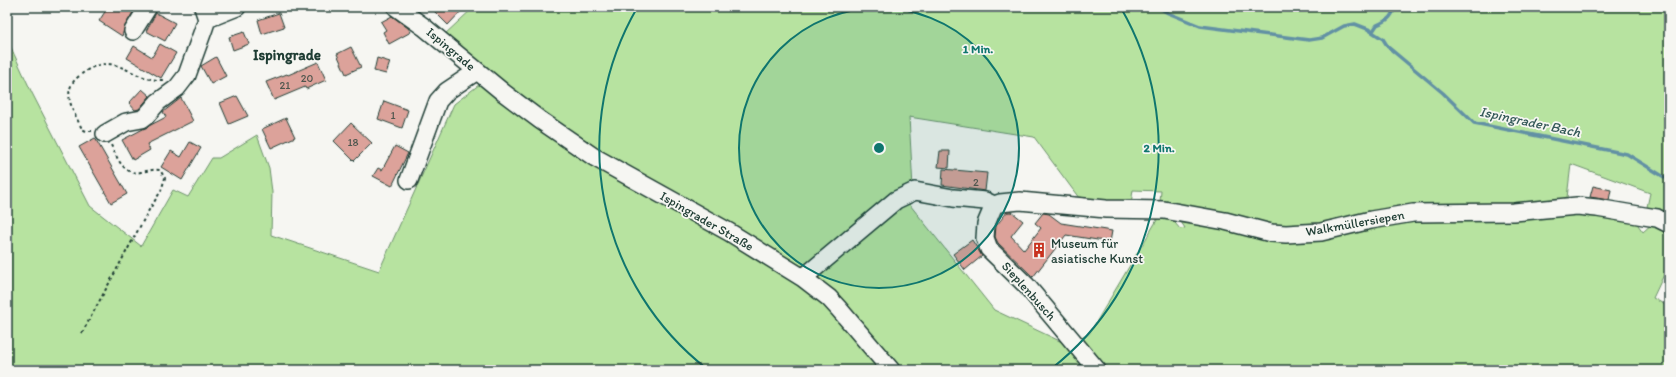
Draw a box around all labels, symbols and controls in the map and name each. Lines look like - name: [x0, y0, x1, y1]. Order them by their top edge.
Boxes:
- street label: Ispingrade: [424, 24, 478, 74]
- text: 1 Min.: [963, 42, 993, 56]
- district label: Ispingrade: [253, 46, 321, 65]
- house number: 20: [301, 72, 314, 85]
- house number: 21: [280, 79, 290, 92]
- water label: Ispingrader Bach: [1478, 103, 1582, 141]
- house number: 1: [390, 109, 396, 122]
- house number: 18: [347, 136, 359, 149]
- centre of rings: [872, 141, 886, 155]
- text: 2 Min.: [1143, 141, 1175, 155]
- house number: 2: [973, 176, 979, 189]
- street label: Ispingrader Straße: [658, 188, 756, 254]
- street label: Walkmüllersiepen: [1304, 207, 1406, 239]
- place label: Museum für asiatische Kunst: [1051, 236, 1143, 266]
- building icon: Museum für asiatische Kunst: [1030, 241, 1048, 259]
- street label: Sieplenbusch: [999, 259, 1059, 323]

